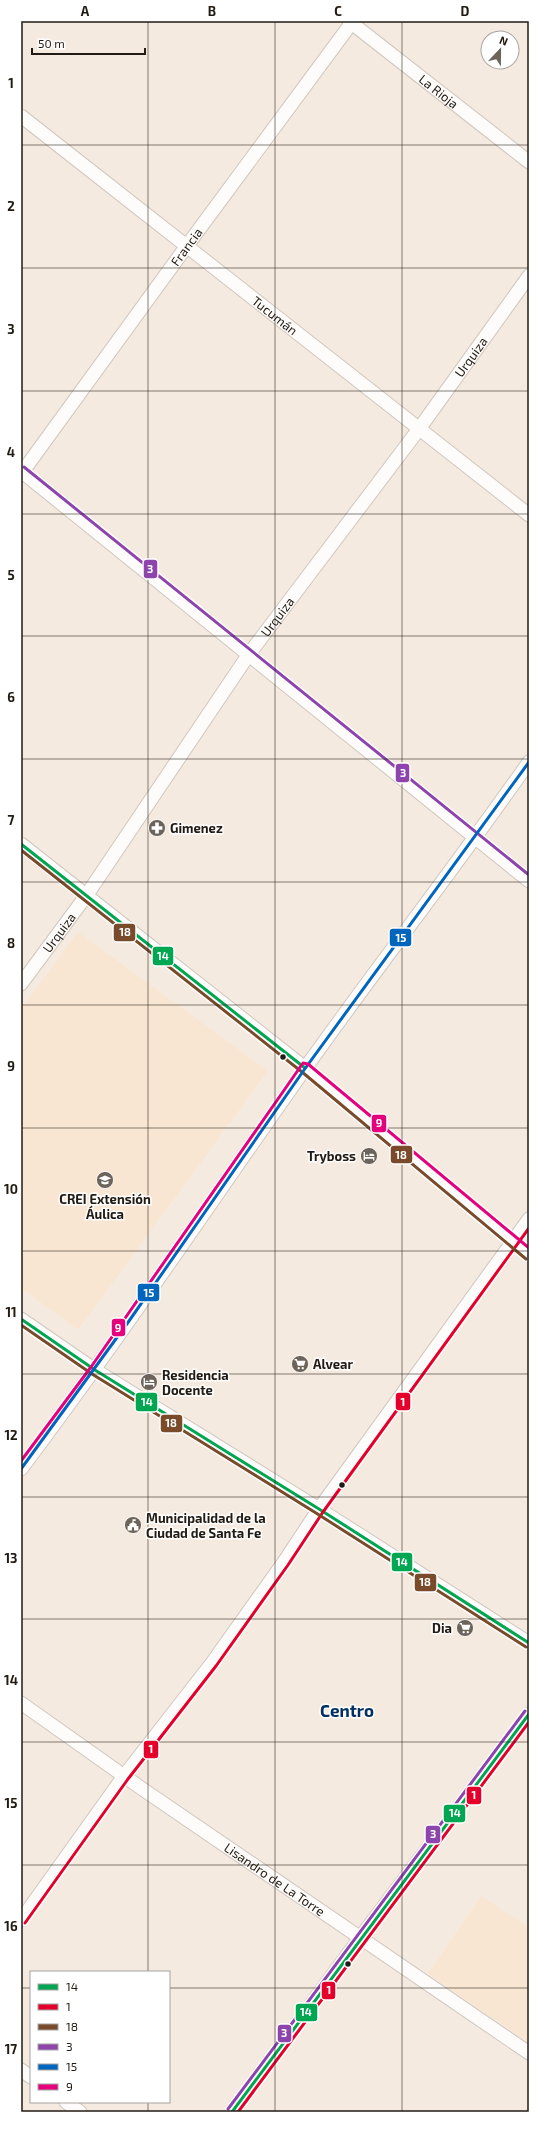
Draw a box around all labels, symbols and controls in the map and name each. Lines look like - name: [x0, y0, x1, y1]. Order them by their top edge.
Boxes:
- text: A: [81, 3, 90, 19]
- text: B: [208, 3, 216, 19]
- text: C: [334, 3, 342, 19]
- text: D: [461, 3, 470, 19]
- scale bar: [32, 30, 145, 56]
- north arrow: [480, 30, 520, 70]
- text: N: [498, 33, 510, 48]
- text: 50 m: [38, 36, 65, 50]
- street label: La Rioja: [416, 71, 462, 112]
- text: 1: [8, 75, 14, 91]
- text: 2: [7, 198, 15, 214]
- street label: Francia: [167, 224, 206, 269]
- street label: Tucumán: [249, 293, 301, 338]
- text: 3: [7, 321, 15, 337]
- street label: Urquiza: [451, 334, 491, 380]
- text: 4: [7, 444, 15, 460]
- line badge: 3: [143, 559, 158, 579]
- text: 3: [147, 562, 153, 575]
- text: 5: [7, 567, 15, 583]
- street label: Urquiza: [257, 594, 297, 640]
- text: 6: [7, 689, 15, 705]
- line badge: 3: [395, 763, 410, 783]
- text: 3: [400, 766, 406, 779]
- text: 7: [8, 812, 15, 828]
- pharmacy icon: Gimenez: [147, 818, 167, 838]
- place label: Gimenez: [170, 820, 223, 836]
- street label: Urquiza: [39, 909, 79, 956]
- line badge: 18: [113, 923, 136, 942]
- text: 18: [119, 925, 131, 938]
- line badge: 15: [389, 928, 412, 947]
- text: 15: [396, 931, 406, 944]
- text: 8: [7, 935, 15, 951]
- line badge: 14: [152, 946, 174, 966]
- text: 14: [157, 949, 169, 962]
- unlabelled marker: [278, 1052, 288, 1062]
- text: 9: [7, 1058, 15, 1074]
- line badge: 9: [371, 1114, 387, 1133]
- text: 9: [376, 1116, 382, 1129]
- line badge: 18: [390, 1145, 413, 1164]
- hotel icon: Tryboss: [359, 1146, 379, 1166]
- place label: Tryboss: [307, 1148, 356, 1164]
- text: 18: [395, 1148, 407, 1161]
- school or university icon: CREI Extensión Áulica: [95, 1170, 115, 1190]
- text: 10: [4, 1181, 18, 1197]
- place label: CREI Extensión Áulica: [59, 1191, 151, 1222]
- line badge: 15: [137, 1283, 160, 1302]
- text: 15: [144, 1286, 154, 1299]
- text: 11: [5, 1304, 17, 1320]
- line badge: 9: [111, 1318, 126, 1337]
- text: 9: [115, 1321, 121, 1334]
- supermarket icon: Alvear: [290, 1354, 310, 1374]
- place label: Alvear: [313, 1356, 353, 1372]
- place label: Residencia Docente: [162, 1367, 229, 1398]
- hotel icon: Residencia Docente: [139, 1372, 159, 1392]
- line badge: 14: [135, 1392, 158, 1412]
- line badge: 1: [395, 1392, 411, 1411]
- text: 14: [141, 1395, 153, 1408]
- text: 1: [401, 1395, 405, 1408]
- line badge: 18: [160, 1414, 183, 1433]
- text: 18: [165, 1416, 177, 1429]
- text: 12: [4, 1427, 18, 1443]
- unlabelled marker: [337, 1480, 347, 1490]
- place label: Municipalidad de la Ciudad de Santa Fe: [146, 1510, 266, 1541]
- public building icon: Municipalidad de la Ciudad de Santa Fe: [123, 1515, 143, 1535]
- text: 13: [5, 1550, 18, 1566]
- line badge: 14: [391, 1552, 413, 1572]
- text: 14: [396, 1555, 408, 1568]
- line badge: 18: [414, 1573, 437, 1592]
- text: 18: [419, 1575, 431, 1588]
- supermarket icon: Dia: [455, 1618, 475, 1638]
- place label: Dia: [432, 1620, 452, 1636]
- text: 14: [4, 1672, 18, 1688]
- district label: Centro: [320, 1700, 374, 1720]
- line badge: 1: [143, 1740, 159, 1759]
- text: 1: [149, 1742, 153, 1755]
- line badge: 1: [466, 1786, 482, 1805]
- text: 1: [472, 1788, 476, 1801]
- text: 15: [5, 1795, 17, 1811]
- line badge: 14: [443, 1804, 466, 1823]
- text: 14: [449, 1806, 461, 1819]
- line badge: 3: [425, 1825, 441, 1844]
- text: 3: [430, 1827, 436, 1840]
- street label: Lisandro de La Torre: [221, 1839, 328, 1919]
- text: 16: [4, 1918, 18, 1934]
- unlabelled marker: [343, 1959, 353, 1969]
- legend: [30, 1971, 170, 2103]
- text: 14: [66, 1979, 78, 1993]
- line badge: 1: [321, 1981, 336, 2000]
- text: 1: [327, 1983, 331, 1996]
- text: 1: [66, 1999, 71, 2013]
- line badge: 14: [295, 2003, 318, 2022]
- text: 14: [300, 2005, 312, 2018]
- text: 18: [66, 2019, 78, 2033]
- line badge: 3: [277, 2024, 292, 2043]
- text: 3: [281, 2026, 287, 2039]
- text: 3: [66, 2039, 73, 2053]
- text: 17: [5, 2041, 17, 2057]
- text: 15: [66, 2059, 77, 2073]
- text: 9: [66, 2079, 73, 2093]

